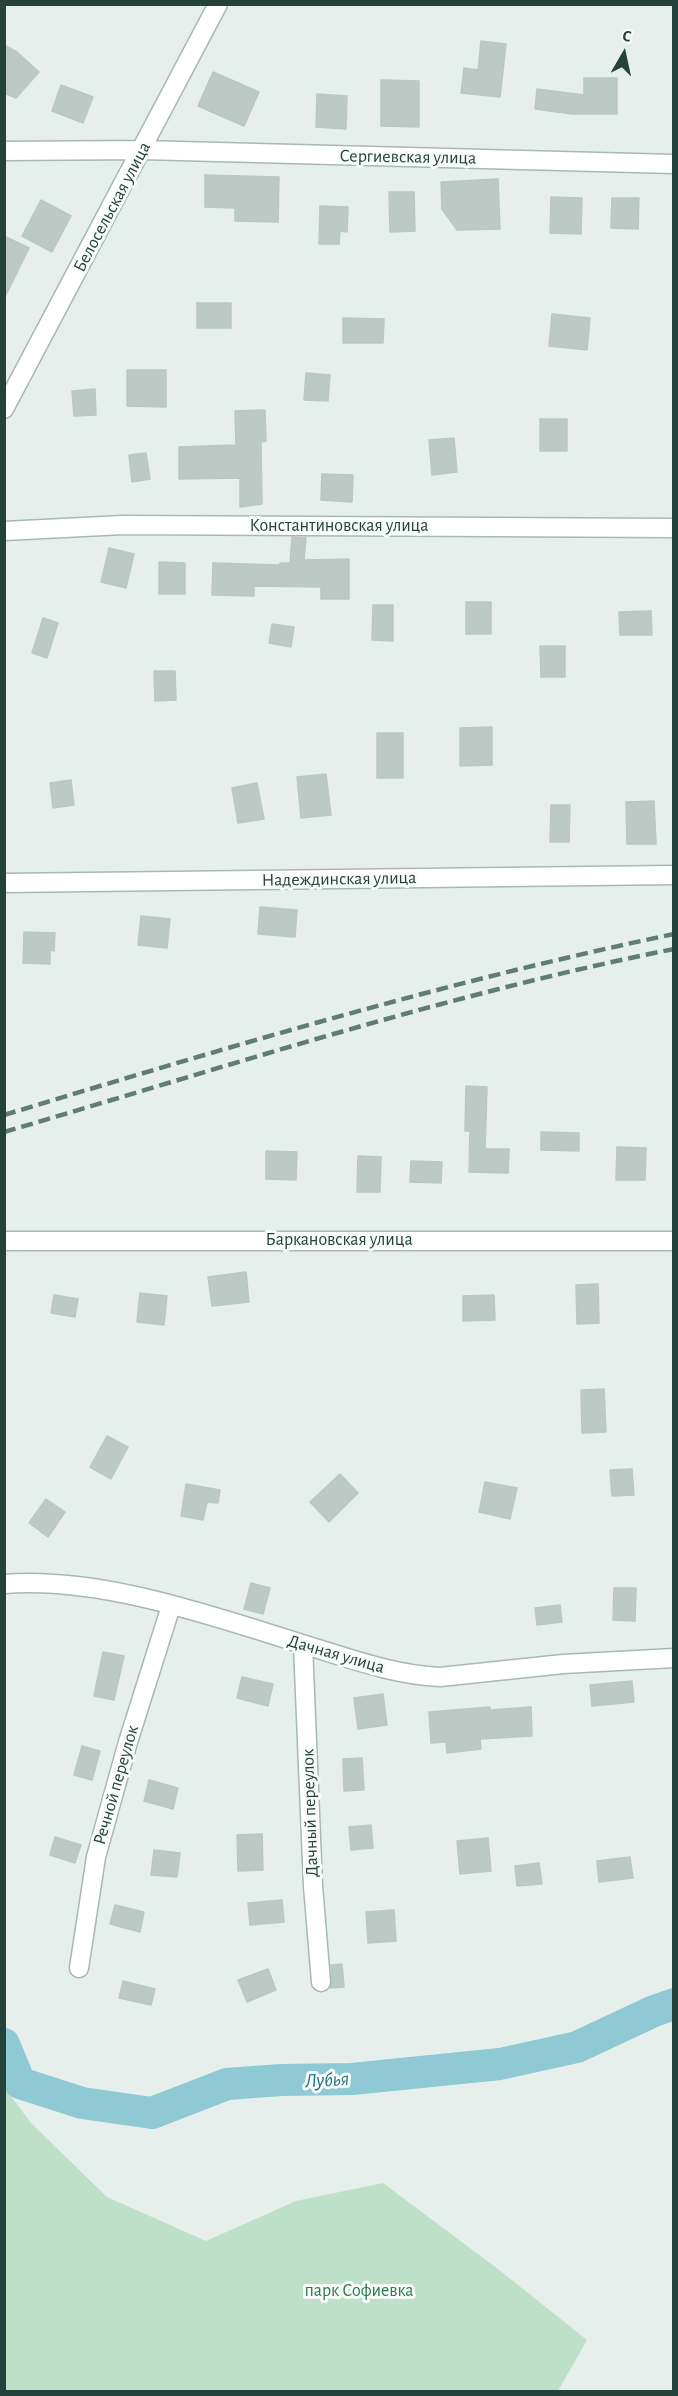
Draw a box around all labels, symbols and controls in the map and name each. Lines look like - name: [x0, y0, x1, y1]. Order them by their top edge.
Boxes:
- north arrow: [594, 24, 654, 84]
- text: С: [621, 28, 632, 45]
- street label: Белосельская улица: [69, 138, 155, 276]
- street label: Сергиевская улица: [340, 145, 476, 169]
- street label: Константиновская улица: [249, 515, 429, 537]
- street label: Надеждинская улица: [261, 867, 417, 891]
- street label: Баркановская улица: [265, 1229, 413, 1251]
- street label: Дачная улица: [285, 1630, 387, 1678]
- street label: Речной переулок: [89, 1723, 143, 1847]
- street label: Дачный переулок: [297, 1748, 323, 1878]
- water label: Лубья: [304, 2067, 350, 2093]
- park label: парк Софиевка: [304, 2280, 414, 2302]

